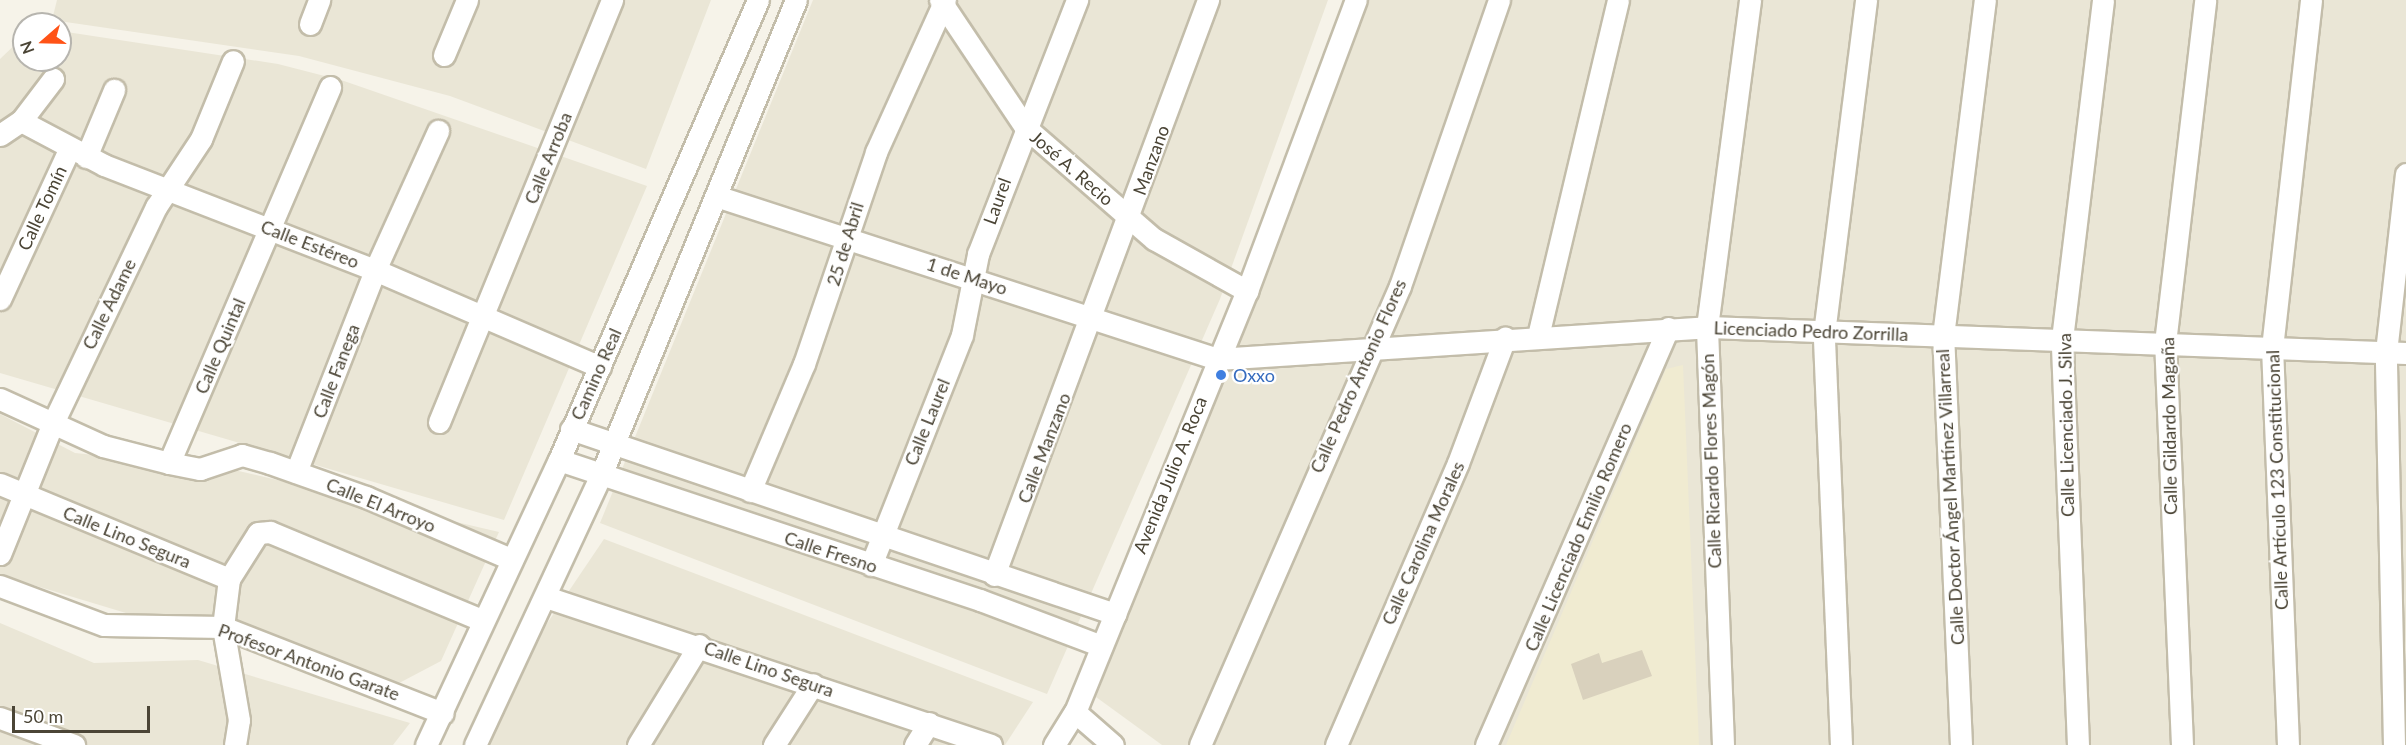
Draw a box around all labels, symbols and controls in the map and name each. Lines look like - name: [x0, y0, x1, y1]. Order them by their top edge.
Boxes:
- north arrow: [12, 12, 72, 72]
- text: N: [15, 39, 38, 57]
- street label: Calle Arroba: [520, 109, 576, 207]
- street label: Manzano: [1128, 122, 1174, 198]
- street label: José A. Recio: [1026, 126, 1118, 210]
- street label: Calle Tomín: [13, 162, 71, 254]
- street label: Laurel: [979, 175, 1015, 227]
- street label: 25 de Abril: [822, 199, 868, 289]
- street label: Calle Estéreo: [258, 215, 362, 273]
- street label: 1 de Mayo: [924, 253, 1010, 299]
- street label: Calle Adame: [78, 255, 140, 353]
- street label: Calle Pedro Antonio Flores: [1305, 276, 1411, 476]
- street label: Calle Quintal: [190, 295, 250, 397]
- street label: Licenciado Pedro Zorrilla: [1713, 317, 1909, 345]
- street label: Calle Fanega: [308, 321, 364, 421]
- street label: Camino Real: [566, 325, 626, 423]
- street label: Calle Licenciado J. Silva: [2054, 333, 2078, 517]
- street label: Calle Gildardo Magaña: [2157, 337, 2181, 515]
- street label: Calle Doctor Ángel Martínez Villarreal: [1931, 348, 1969, 646]
- street label: Calle Artículo 123 Constitucional: [2262, 349, 2292, 611]
- street label: Calle Ricardo Flores Magón: [1696, 353, 1726, 569]
- place label: Oxxo: [1233, 364, 1275, 386]
- marker: Oxxo: [1214, 368, 1228, 382]
- street label: Calle Laurel: [900, 375, 954, 469]
- street label: Calle Manzano: [1013, 390, 1075, 506]
- street label: Avenida Julio A. Roca: [1128, 393, 1212, 557]
- street label: Calle Licenciado Emilio Romero: [1520, 420, 1636, 654]
- street label: Calle Carolina Morales: [1377, 458, 1469, 628]
- street label: Calle El Arroyo: [323, 473, 439, 537]
- street label: Calle Lino Segura: [60, 502, 194, 572]
- street label: Calle Fresno: [782, 527, 880, 577]
- street label: Profesor Antonio Garate: [215, 619, 403, 705]
- street label: Calle Lino Segura: [701, 637, 837, 701]
- scale bar: [15, 694, 153, 732]
- text: 50 m: [23, 705, 63, 727]

